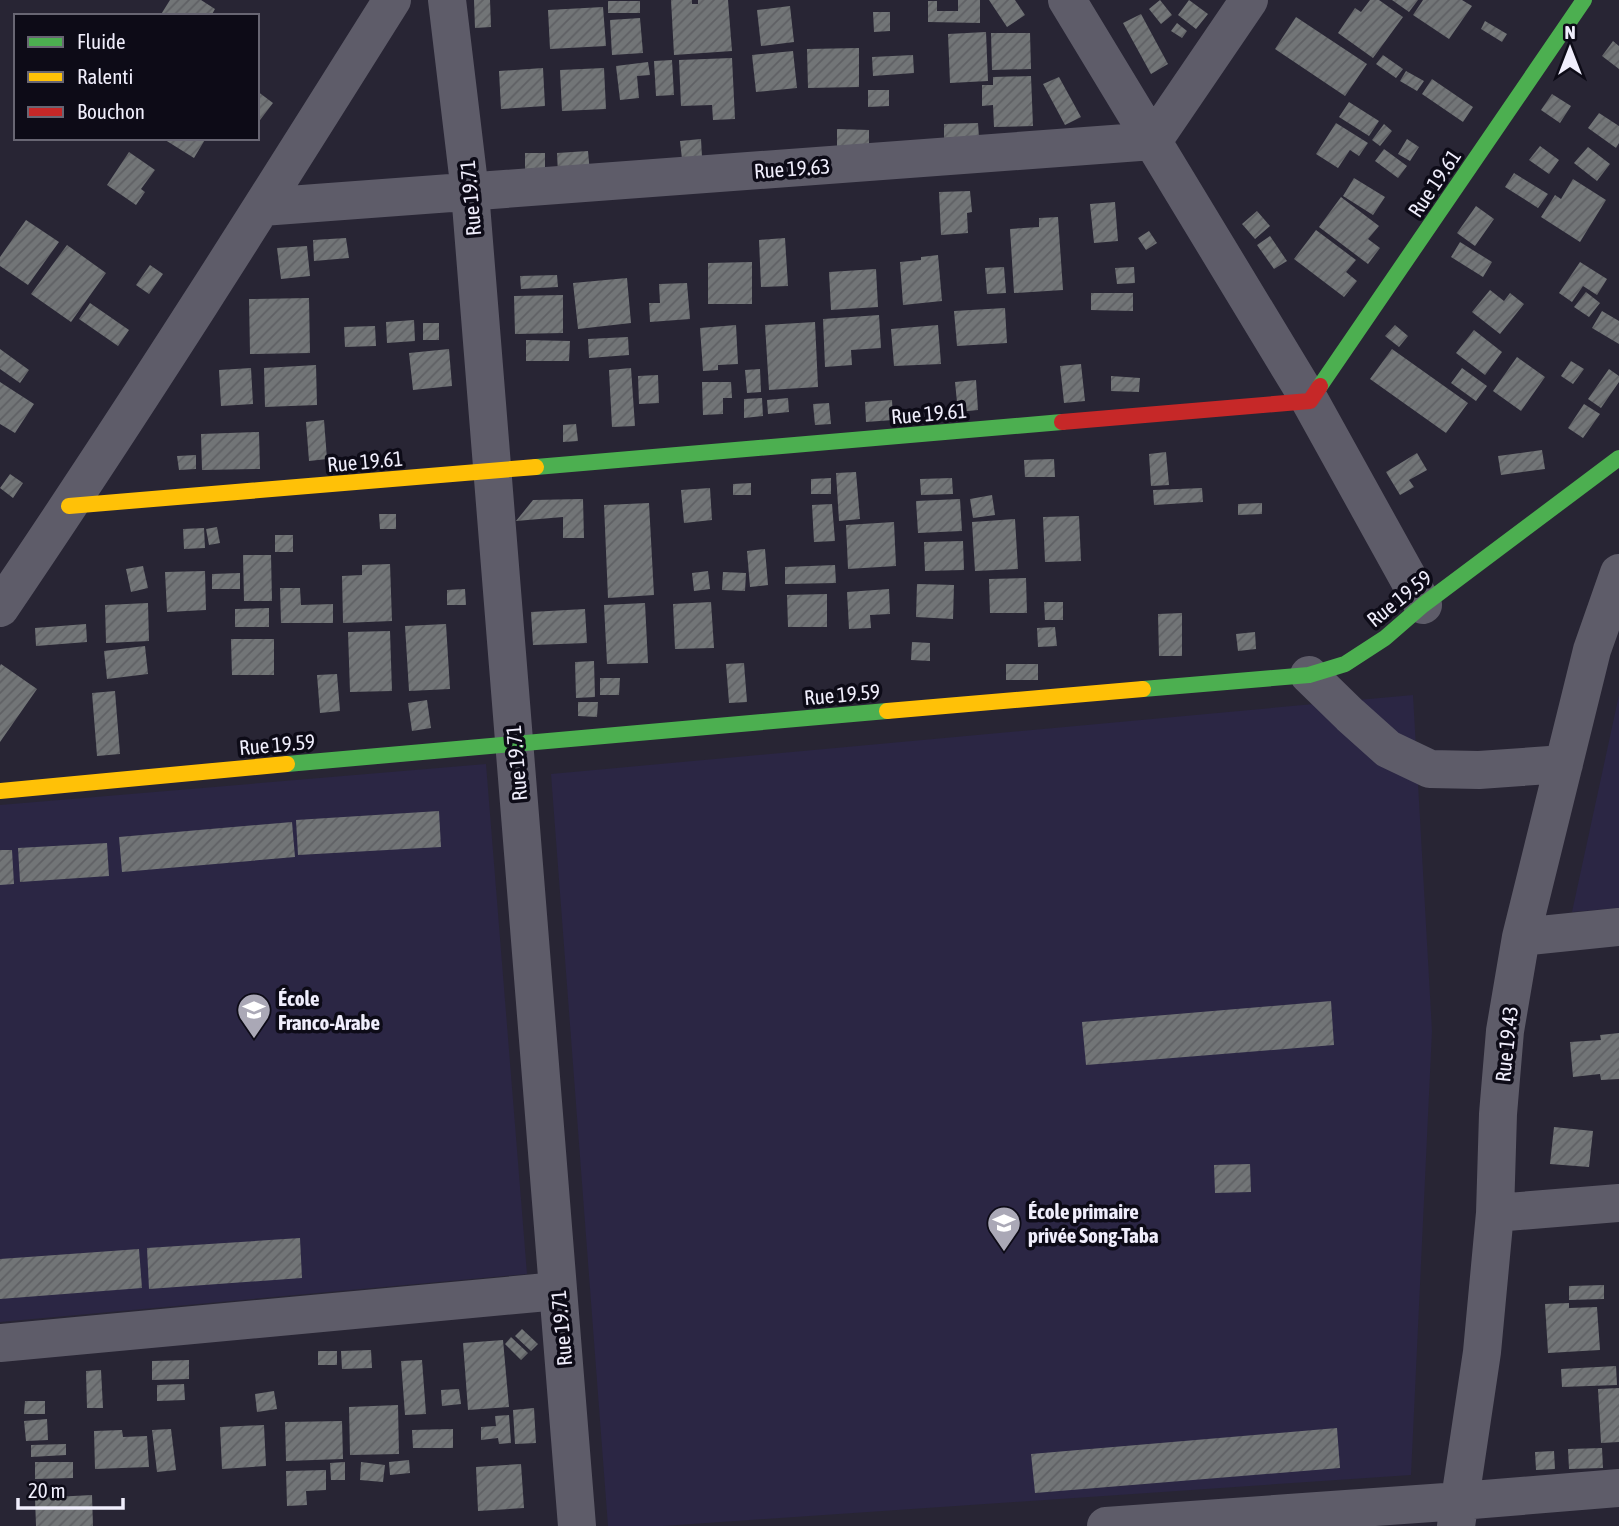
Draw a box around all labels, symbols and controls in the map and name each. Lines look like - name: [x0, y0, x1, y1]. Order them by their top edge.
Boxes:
- legend: [14, 14, 259, 140]
- north arrow: [1535, 14, 1605, 84]
- text: N: [1564, 21, 1576, 43]
- text: Fluide: [77, 29, 126, 53]
- text: Ralenti: [77, 64, 133, 88]
- text: Bouchon: [77, 99, 145, 123]
- street label: Rue 19.61: [1403, 145, 1465, 221]
- street label: Rue 19.63: [753, 153, 831, 183]
- street label: Rue 19.71: [455, 159, 485, 237]
- street label: Rue 19.61: [890, 398, 968, 428]
- street label: Rue 19.61: [326, 446, 404, 476]
- street label: Rue 19.59: [1362, 565, 1436, 631]
- street label: Rue 19.59: [803, 679, 881, 709]
- street label: Rue 19.71: [501, 724, 531, 802]
- street label: Rue 19.59: [238, 729, 316, 759]
- place label: École Franco-Arabe: [278, 986, 380, 1034]
- school or university icon: École Franco-Arabe: [235, 991, 273, 1040]
- street label: Rue 19.43: [1490, 1005, 1522, 1083]
- place label: École primaire privée Song-Taba: [1028, 1199, 1159, 1247]
- school or university icon: École primaire privée Song-Taba: [985, 1204, 1023, 1253]
- street label: Rue 19.71: [546, 1289, 576, 1367]
- scale bar: [18, 1466, 122, 1510]
- text: 20 m: [28, 1478, 66, 1502]

